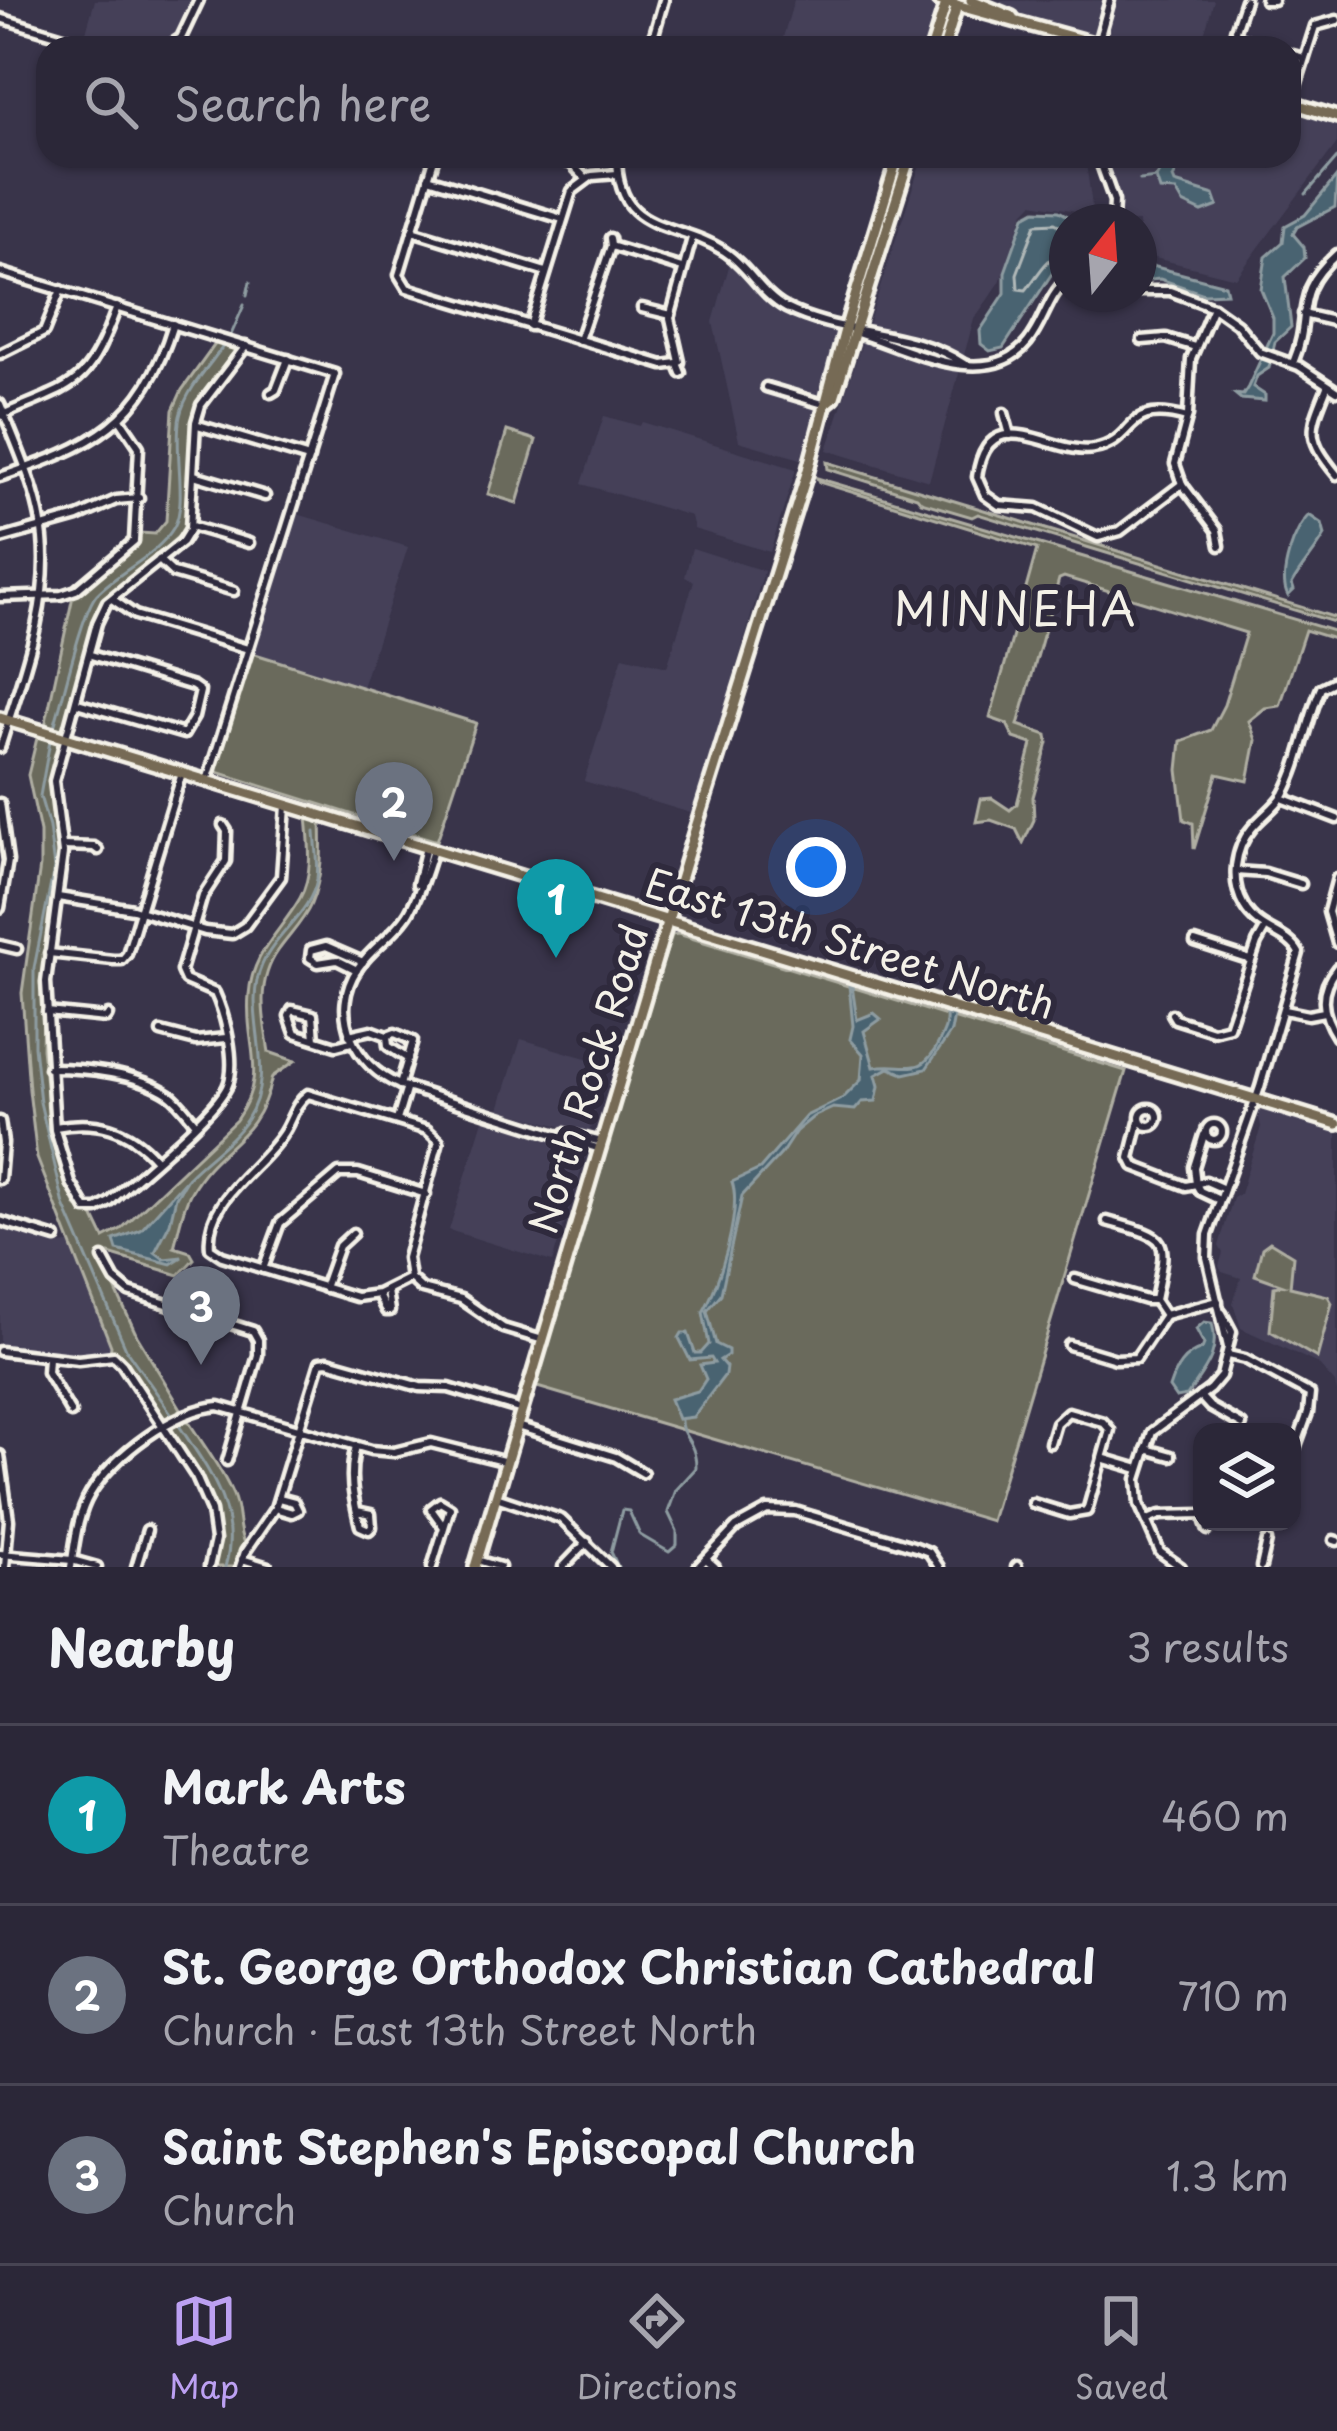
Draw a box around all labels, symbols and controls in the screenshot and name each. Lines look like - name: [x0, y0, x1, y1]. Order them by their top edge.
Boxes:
- search box: [36, 36, 1301, 168]
- text: Search here: [174, 68, 431, 136]
- icon: search: [78, 69, 144, 135]
- north arrow: [1049, 204, 1157, 312]
- district label: MINNEHA: [893, 573, 1139, 641]
- pin: 2: [355, 762, 433, 861]
- your location: [786, 837, 846, 897]
- street label: East 13th Street North: [639, 851, 1063, 1032]
- pin: 1: [517, 859, 595, 958]
- street label: North Rock Road: [512, 916, 662, 1240]
- pin: 3: [162, 1266, 240, 1365]
- map controls: [1193, 1423, 1301, 1531]
- button: layers: [1193, 1423, 1301, 1531]
- text: Nearby: [48, 1607, 235, 1684]
- text: 3 results: [1126, 1616, 1289, 1675]
- text: Mark Arts: [162, 1751, 406, 1819]
- text: 1: [78, 1785, 96, 1844]
- text: 460 m: [1161, 1785, 1289, 1844]
- text: Theatre: [162, 1819, 310, 1878]
- text: St. George Orthodox Christian Cathedral: [162, 1931, 1095, 1999]
- text: 2: [73, 1965, 101, 2024]
- text: 710 m: [1177, 1965, 1289, 2024]
- text: Church · East 13th Street North: [162, 1999, 757, 2058]
- text: Saint Stephen's Episcopal Church: [162, 2111, 916, 2179]
- text: 3: [74, 2145, 100, 2204]
- text: 1.3 km: [1166, 2145, 1289, 2204]
- text: Church: [162, 2179, 296, 2238]
- tab: Map: [169, 2288, 239, 2410]
- tab: Directions: [577, 2288, 737, 2410]
- tab: Saved: [1075, 2288, 1168, 2410]

